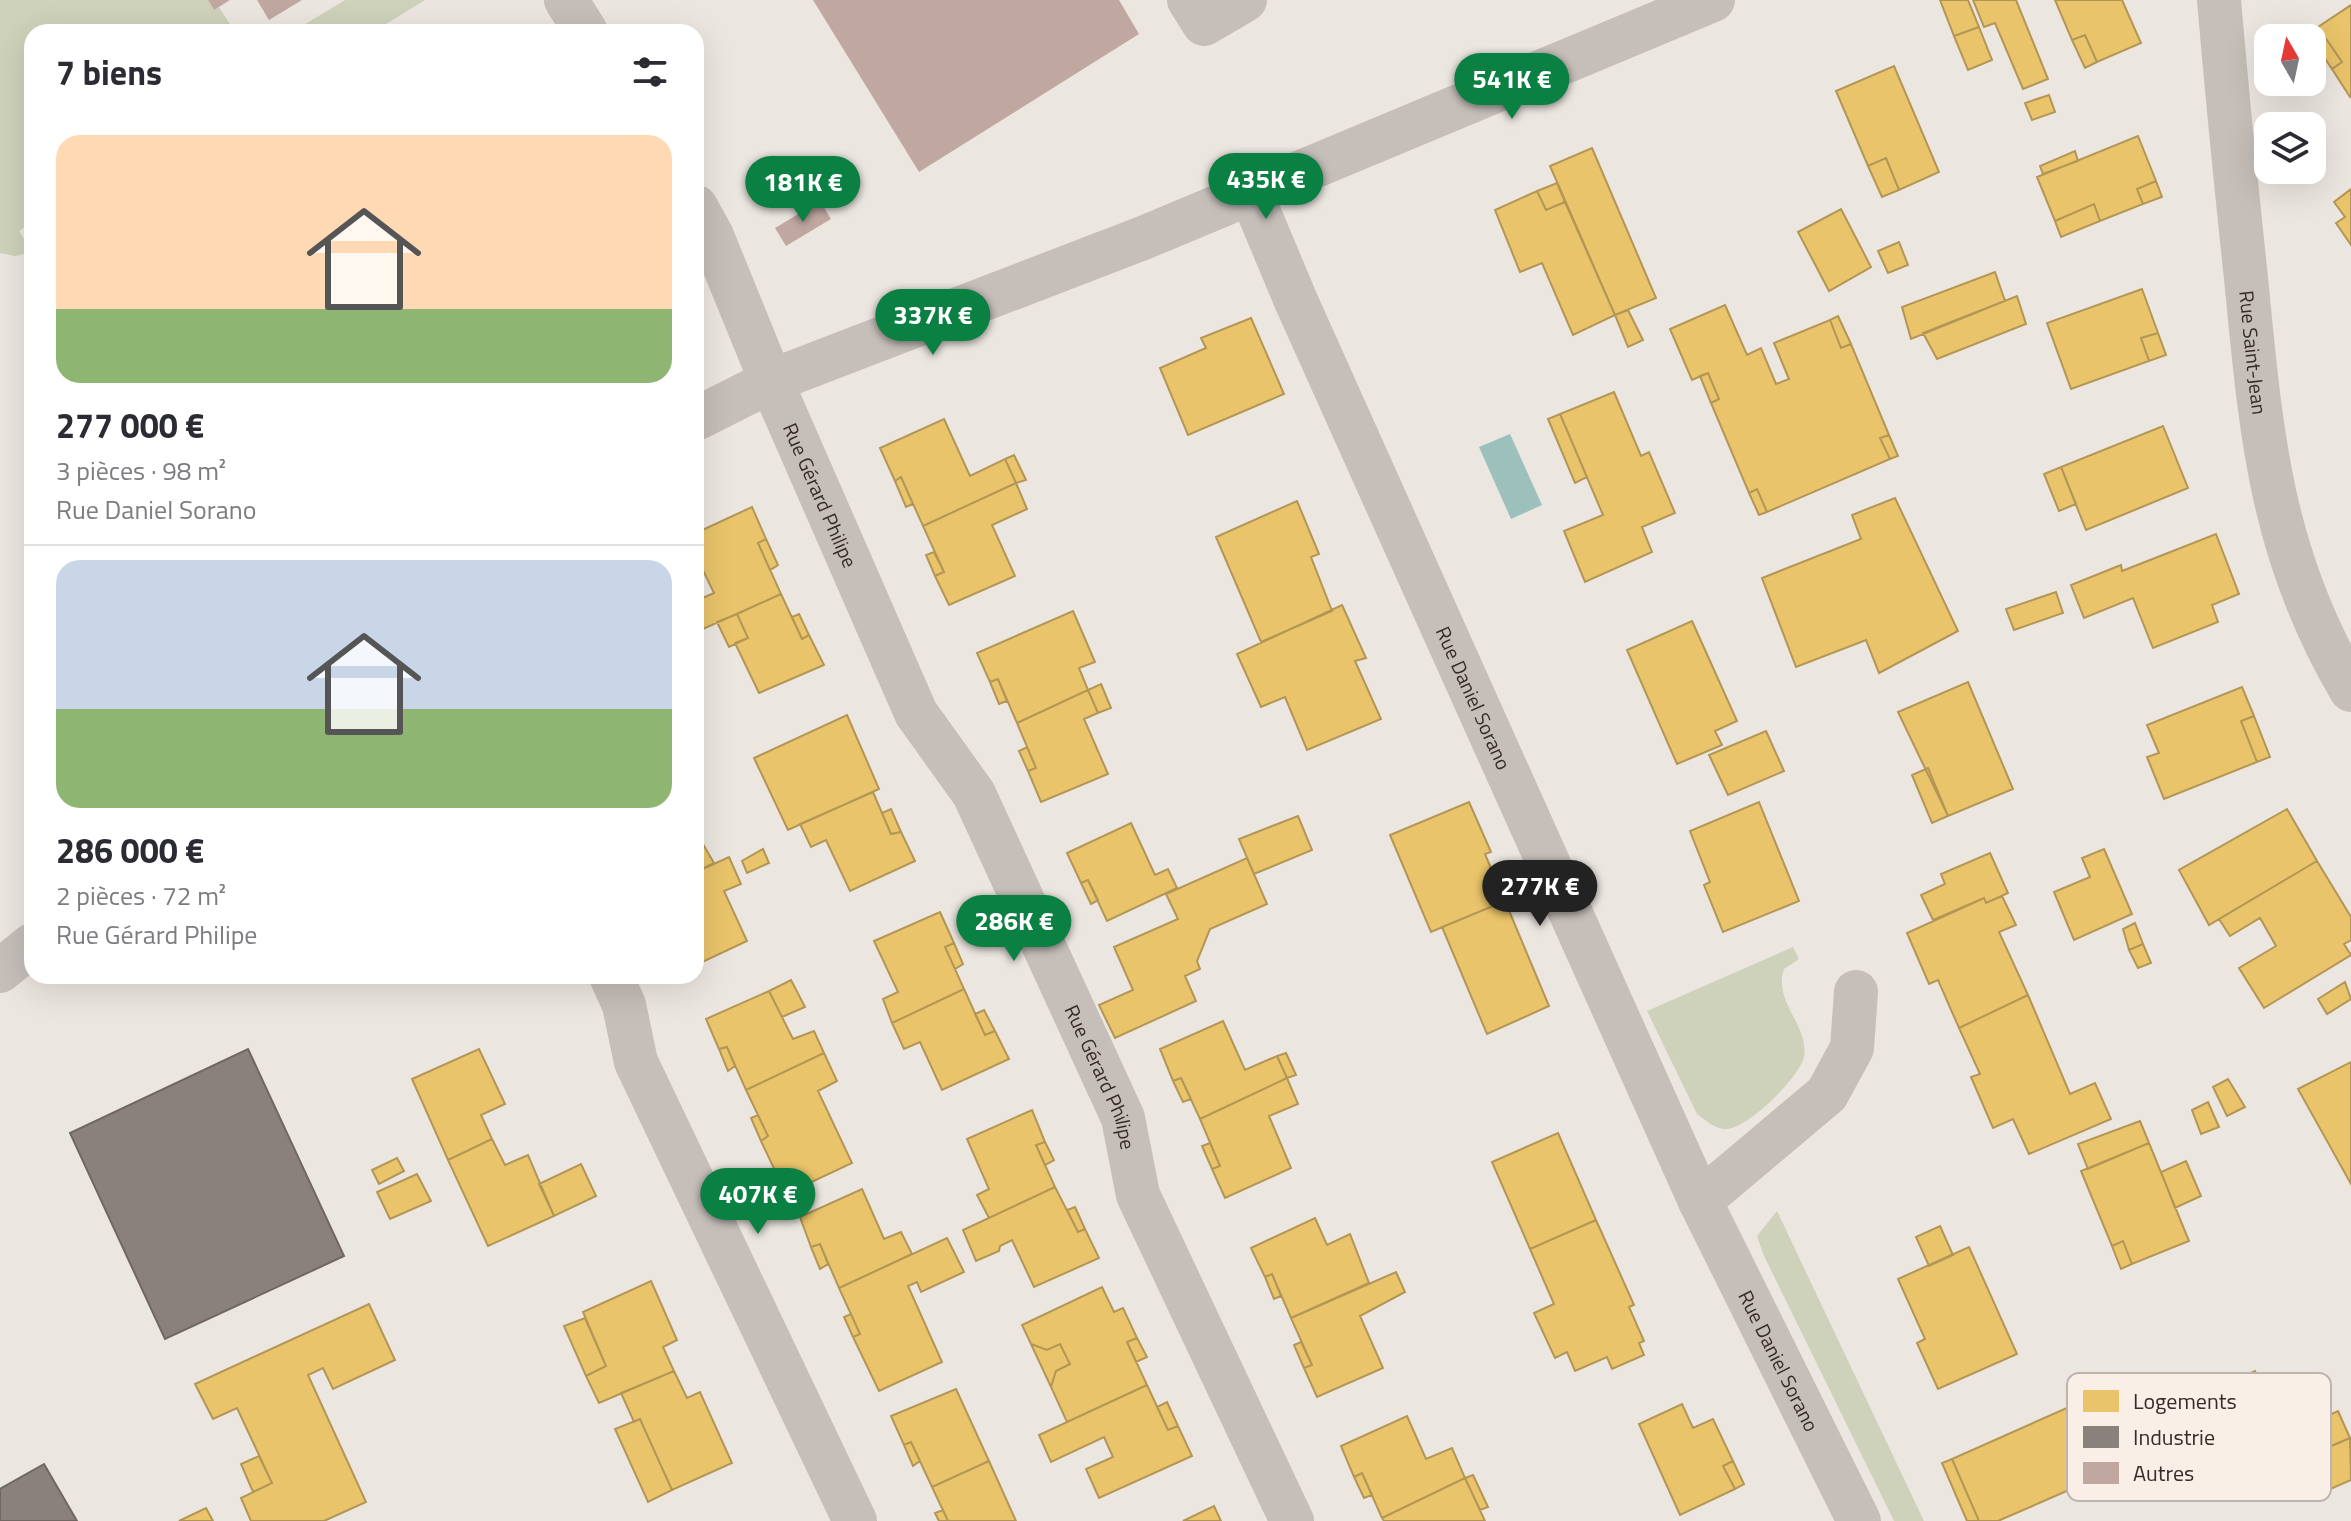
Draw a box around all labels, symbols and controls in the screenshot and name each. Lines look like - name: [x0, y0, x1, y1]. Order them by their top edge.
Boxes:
- north arrow: [2254, 24, 2326, 96]
- map controls: [2254, 24, 2326, 184]
- text: 7 biens: [56, 46, 162, 98]
- icon: filters: [628, 50, 672, 94]
- pin: 541K €: [1447, 53, 1577, 121]
- text: 541K €: [1472, 59, 1552, 98]
- button: layers: [2254, 112, 2326, 184]
- pin: 435K €: [1201, 153, 1331, 221]
- pin: 181K €: [738, 156, 868, 224]
- text: 435K €: [1226, 159, 1306, 198]
- text: 181K €: [763, 162, 843, 201]
- icon: home: [292, 187, 436, 331]
- pin: 337K €: [868, 289, 998, 357]
- street label: Rue Saint-Jean: [2232, 289, 2276, 416]
- text: 337K €: [893, 295, 973, 334]
- text: 277 000 €: [56, 399, 204, 451]
- street label: Rue Gérard Philipe: [776, 418, 866, 572]
- text: 3 pièces · 98 m²: [56, 451, 226, 490]
- text: Rue Daniel Sorano: [56, 490, 256, 529]
- icon: home: [292, 612, 436, 756]
- street label: Rue Daniel Sorano: [1428, 621, 1520, 774]
- text: 286 000 €: [56, 824, 204, 876]
- pin: 277K €: [1475, 860, 1605, 928]
- text: 277K €: [1500, 866, 1580, 905]
- text: 2 pièces · 72 m²: [56, 876, 226, 915]
- pin: 286K €: [949, 895, 1079, 963]
- text: 286K €: [974, 901, 1054, 940]
- text: Rue Gérard Philipe: [56, 915, 258, 954]
- street label: Rue Gérard Philipe: [1057, 999, 1144, 1152]
- pin: 407K €: [693, 1168, 823, 1236]
- text: 407K €: [718, 1174, 798, 1213]
- street label: Rue Daniel Sorano: [1731, 1285, 1828, 1437]
- legend: [2067, 1373, 2331, 1501]
- text: Logements: [2133, 1384, 2237, 1418]
- text: Industrie: [2133, 1420, 2215, 1454]
- text: Autres: [2133, 1456, 2194, 1490]

